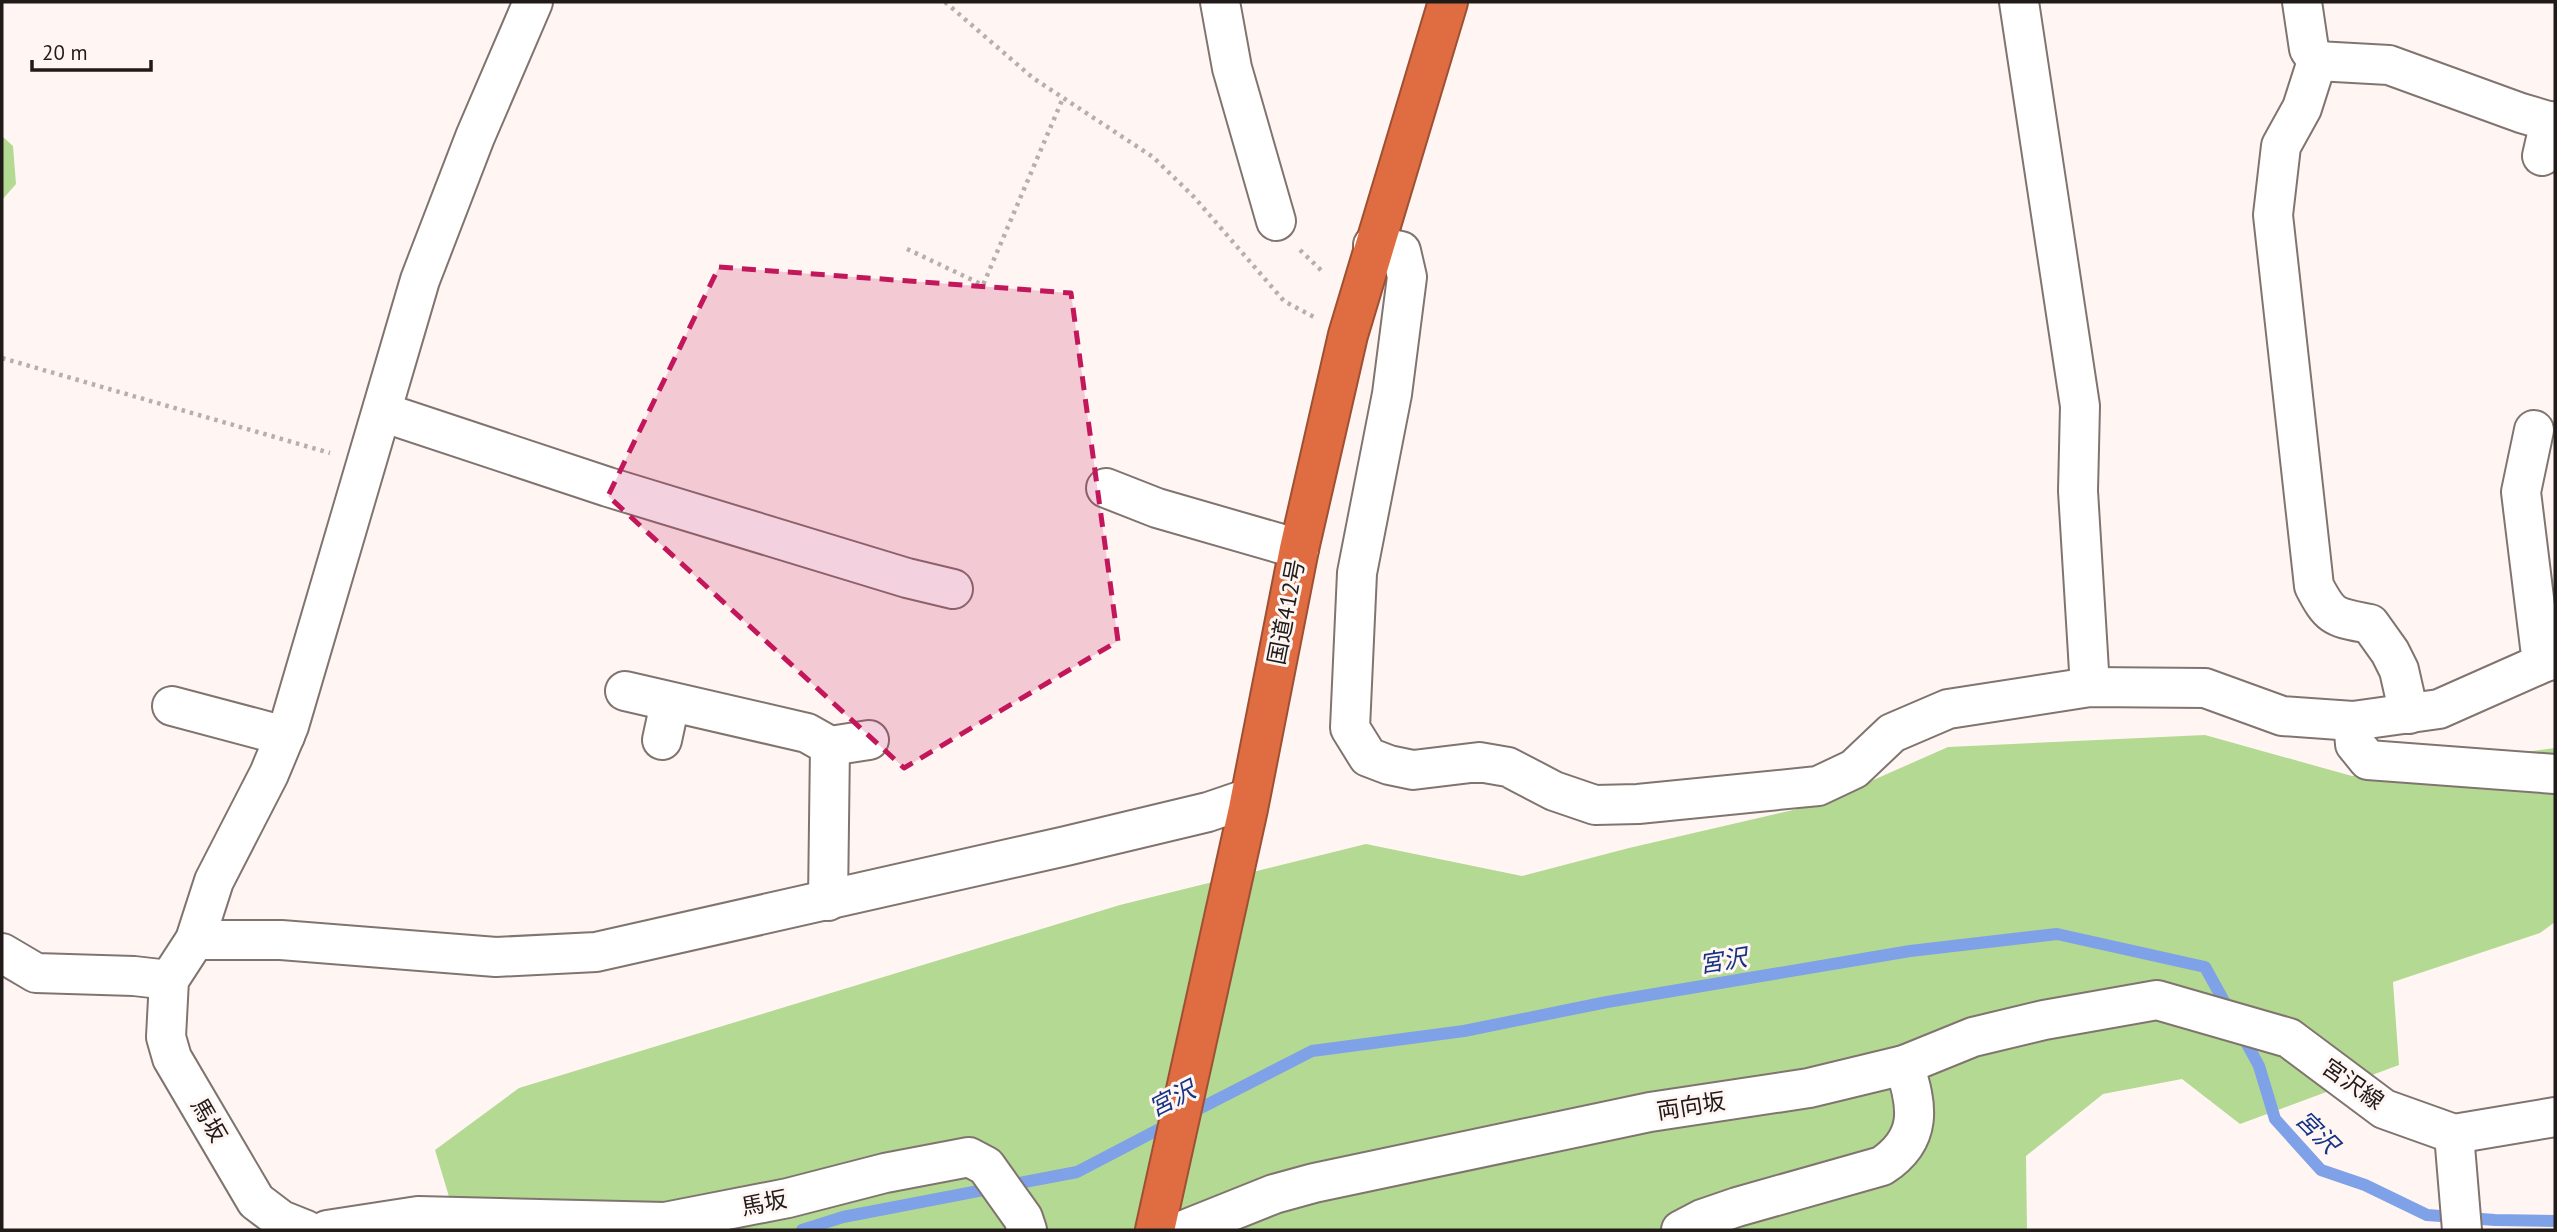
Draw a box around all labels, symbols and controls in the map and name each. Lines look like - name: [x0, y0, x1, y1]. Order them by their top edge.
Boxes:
- scale bar: [32, 28, 150, 72]
- text: 20 m: [42, 39, 88, 66]
- street label: 国道412号: [1261, 557, 1310, 667]
- water label: 宮沢: [1697, 941, 1752, 980]
- street label: 宮沢線: [2317, 1052, 2390, 1115]
- water label: 宮沢: [1143, 1072, 1203, 1123]
- street label: 両向坂: [1655, 1086, 1727, 1125]
- street label: 馬坂: [185, 1093, 233, 1147]
- water label: 宮沢: [2289, 1104, 2347, 1162]
- street label: 馬坂: [739, 1184, 789, 1221]

